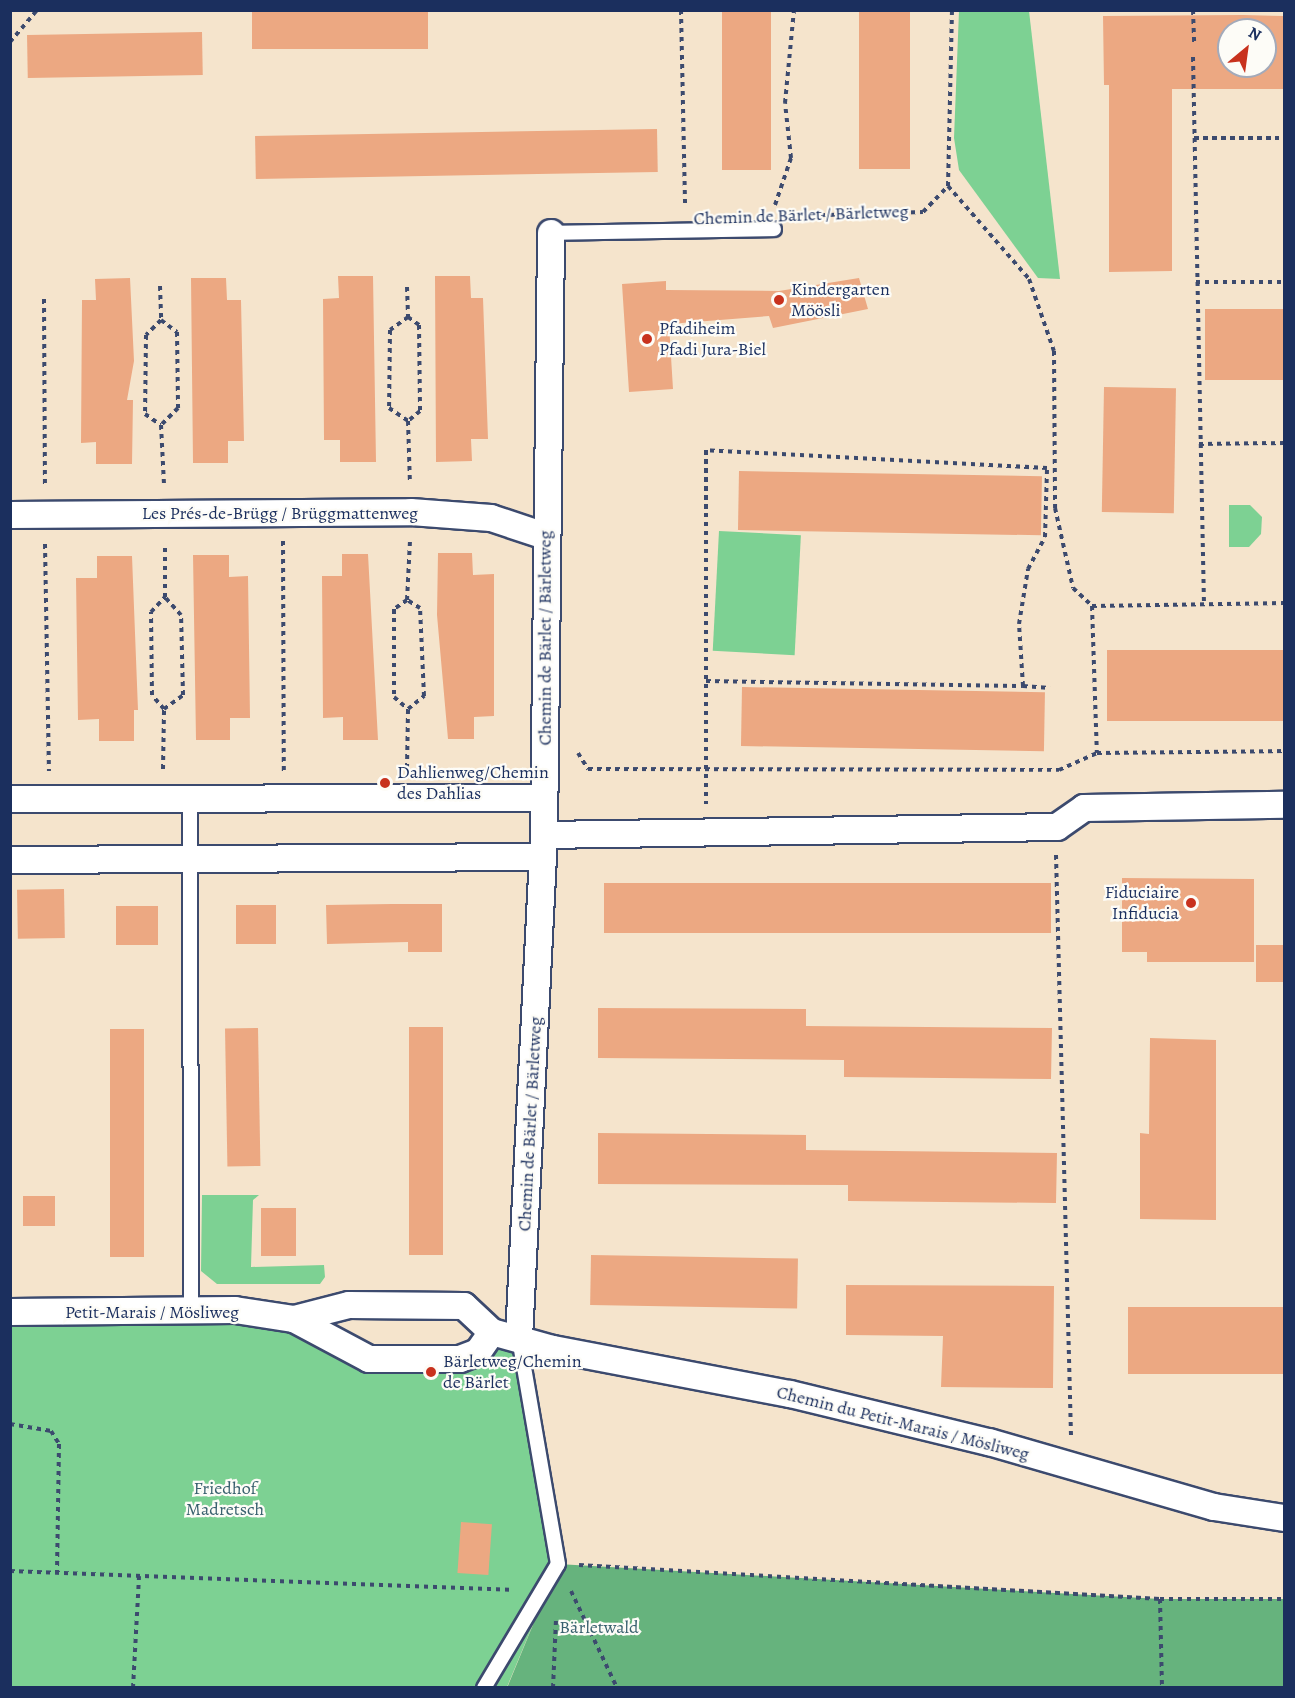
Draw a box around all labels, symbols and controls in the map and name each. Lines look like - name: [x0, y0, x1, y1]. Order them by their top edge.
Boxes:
- north arrow: [1217, 18, 1277, 78]
- text: N: [1244, 22, 1265, 46]
- street label: Chemin de Bärlet / Bärletweg: [693, 200, 909, 230]
- place label: Kindergarten Möösli: [791, 279, 890, 322]
- marker: Kindergarten Möösli: [772, 293, 786, 307]
- place label: Pfadiheim Pfadi Jura-Biel: [659, 318, 766, 360]
- marker: Pfadiheim Pfadi Jura-Biel: [640, 332, 654, 346]
- street label: Les Prés-de-Brügg / Brüggmattenweg: [142, 502, 418, 524]
- street label: Chemin de Bärlet / Bärletweg: [534, 531, 556, 745]
- place label: Dahlienweg/Chemin des Dahlias: [397, 762, 549, 804]
- marker: Dahlienweg/Chemin des Dahlias: [378, 776, 392, 790]
- place label: Fiduciaire Infiducia: [1105, 882, 1179, 924]
- marker: Fiduciaire Infiducia: [1184, 896, 1198, 910]
- street label: Chemin de Bärlet / Bärletweg: [514, 1016, 546, 1232]
- street label: Petit-Marais / Mösliweg: [65, 1301, 239, 1323]
- place label: Bärletweg/Chemin de Bärlet: [443, 1351, 582, 1394]
- marker: Bärletweg/Chemin de Bärlet: [424, 1365, 438, 1379]
- street label: Chemin du Petit-Marais / Mösliweg: [774, 1381, 1032, 1465]
- park label: Friedhof Madretsch: [186, 1478, 264, 1520]
- park label: Bärletwald: [559, 1616, 639, 1638]

